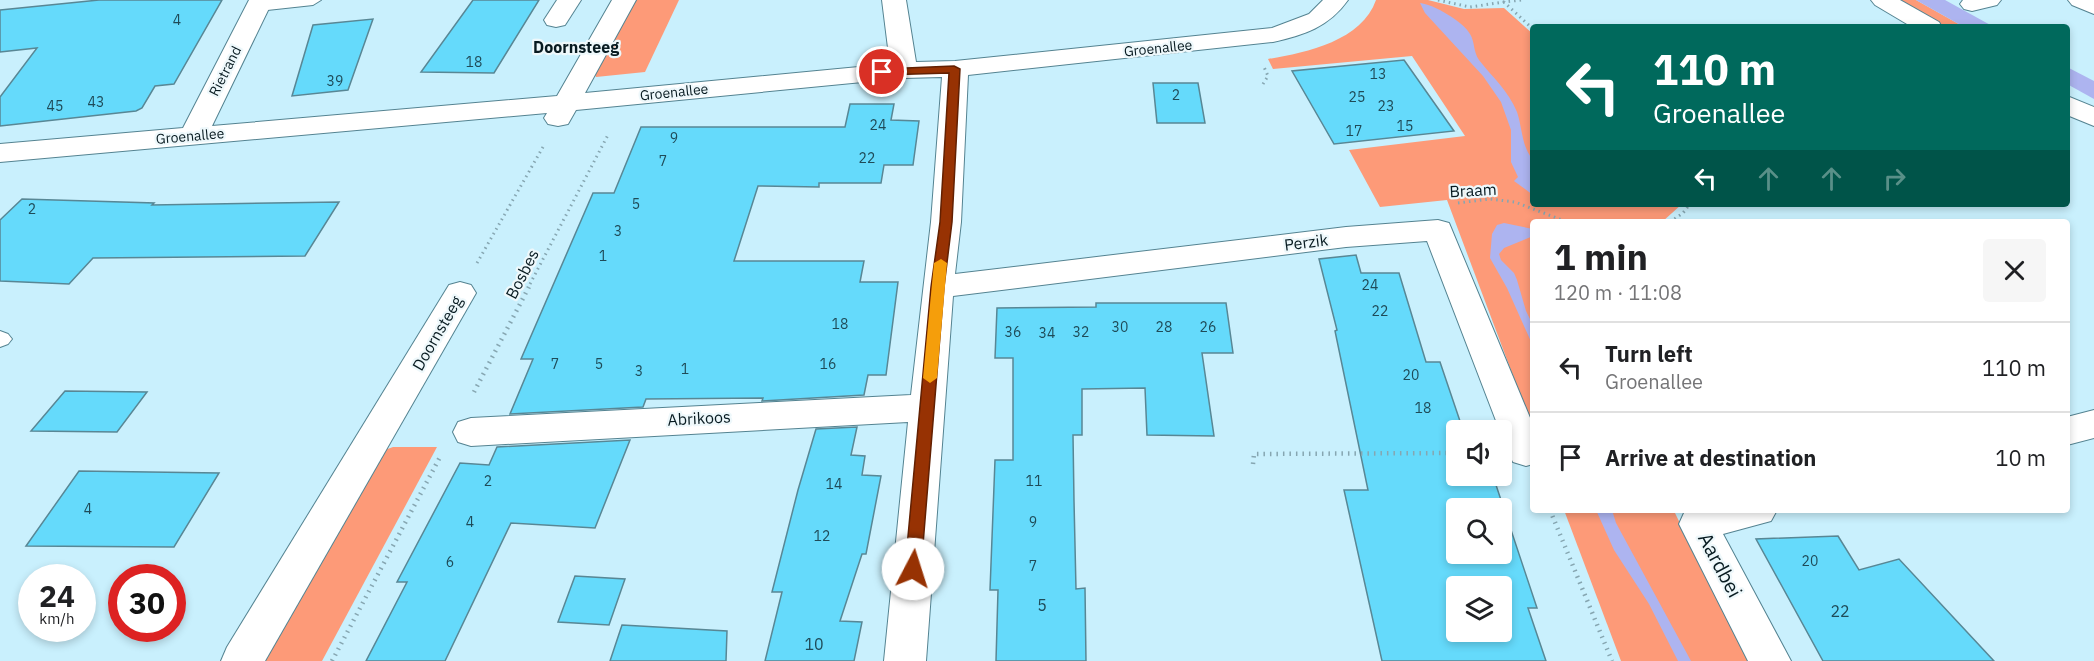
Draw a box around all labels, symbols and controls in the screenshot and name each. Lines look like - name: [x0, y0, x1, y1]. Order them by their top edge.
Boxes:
- house number: 4: [173, 11, 181, 29]
- street label: Groenallee: [1123, 35, 1193, 61]
- district label: Doornsteeg: [533, 37, 619, 57]
- text: 110 m: [1653, 42, 1776, 97]
- street label: Rietrand: [205, 43, 245, 99]
- pin: [856, 46, 907, 97]
- icon: left: [1554, 48, 1632, 126]
- house number: 18: [466, 53, 482, 71]
- icon: arrive: [865, 55, 898, 88]
- house number: 13: [1370, 65, 1386, 83]
- house number: 39: [327, 72, 343, 90]
- street label: Groenallee: [639, 79, 709, 105]
- house number: 2: [1172, 86, 1180, 104]
- house number: 25: [1349, 88, 1365, 106]
- house number: 43: [88, 93, 104, 111]
- text: Groenallee: [1653, 95, 1785, 130]
- house number: 45: [47, 97, 63, 115]
- house number: 23: [1378, 97, 1394, 115]
- house number: 24: [870, 116, 886, 134]
- house number: 15: [1397, 117, 1413, 135]
- house number: 17: [1346, 122, 1362, 140]
- street label: Groenallee: [155, 124, 225, 148]
- house number: 9: [670, 129, 678, 147]
- house number: 22: [859, 149, 875, 167]
- house number: 7: [659, 152, 667, 170]
- icon: left: [1689, 162, 1722, 195]
- icon: ahead: [1752, 162, 1785, 195]
- icon: ahead: [1815, 162, 1848, 195]
- icon: right: [1878, 162, 1911, 195]
- street label: Braam: [1449, 179, 1497, 201]
- house number: 5: [632, 195, 640, 213]
- house number: 2: [28, 200, 36, 218]
- house number: 3: [614, 222, 622, 240]
- street label: Perzik: [1283, 229, 1330, 255]
- text: 1 min: [1554, 233, 1648, 280]
- button: close: [1983, 239, 2046, 302]
- street label: Bosbes: [501, 246, 543, 302]
- house number: 1: [599, 247, 607, 265]
- house number: 24: [1362, 276, 1378, 294]
- text: 120 m · 11:08: [1554, 279, 1682, 306]
- street label: Doornsteeg: [408, 292, 467, 374]
- house number: 22: [1372, 302, 1388, 320]
- house number: 18: [832, 315, 848, 333]
- house number: 30: [1112, 318, 1128, 336]
- house number: 28: [1156, 318, 1172, 336]
- house number: 26: [1200, 318, 1216, 336]
- house number: 36: [1005, 323, 1021, 341]
- house number: 32: [1073, 323, 1089, 341]
- house number: 34: [1039, 324, 1055, 342]
- text: Turn left: [1605, 339, 1693, 368]
- icon: left: [1554, 351, 1587, 384]
- text: 110 m: [1982, 353, 2046, 382]
- house number: 7: [551, 355, 559, 373]
- house number: 5: [595, 355, 603, 373]
- house number: 16: [820, 355, 836, 373]
- house number: 1: [681, 360, 689, 378]
- house number: 3: [635, 362, 643, 380]
- house number: 20: [1403, 366, 1419, 384]
- text: Groenallee: [1605, 368, 1703, 395]
- house number: 18: [1415, 399, 1431, 417]
- street label: Abrikoos: [667, 406, 731, 430]
- map controls: [1446, 420, 1512, 642]
- button: sound: [1446, 420, 1512, 486]
- icon: arrive: [1554, 441, 1587, 474]
- text: Arrive at destination: [1605, 443, 1816, 472]
- text: 10 m: [1995, 443, 2046, 472]
- house number: 2: [484, 472, 492, 490]
- house number: 11: [1026, 472, 1042, 490]
- house number: 14: [826, 475, 842, 493]
- button: search: [1446, 498, 1512, 564]
- house number: 4: [84, 500, 92, 518]
- house number: 4: [466, 513, 474, 531]
- house number: 9: [1029, 513, 1037, 531]
- house number: 12: [814, 527, 830, 545]
- street label: Aardbei: [1692, 528, 1749, 602]
- position arrow: [881, 537, 945, 601]
- house number: 20: [1802, 552, 1818, 570]
- house number: 6: [446, 553, 454, 571]
- house number: 7: [1029, 557, 1037, 575]
- speed limit sign: 30: [108, 564, 186, 642]
- text: 24: [39, 576, 75, 615]
- button: layers: [1446, 576, 1512, 642]
- house number: 5: [1037, 595, 1047, 615]
- house number: 22: [1830, 601, 1850, 621]
- text: km/h: [39, 609, 75, 628]
- house number: 10: [804, 634, 824, 654]

